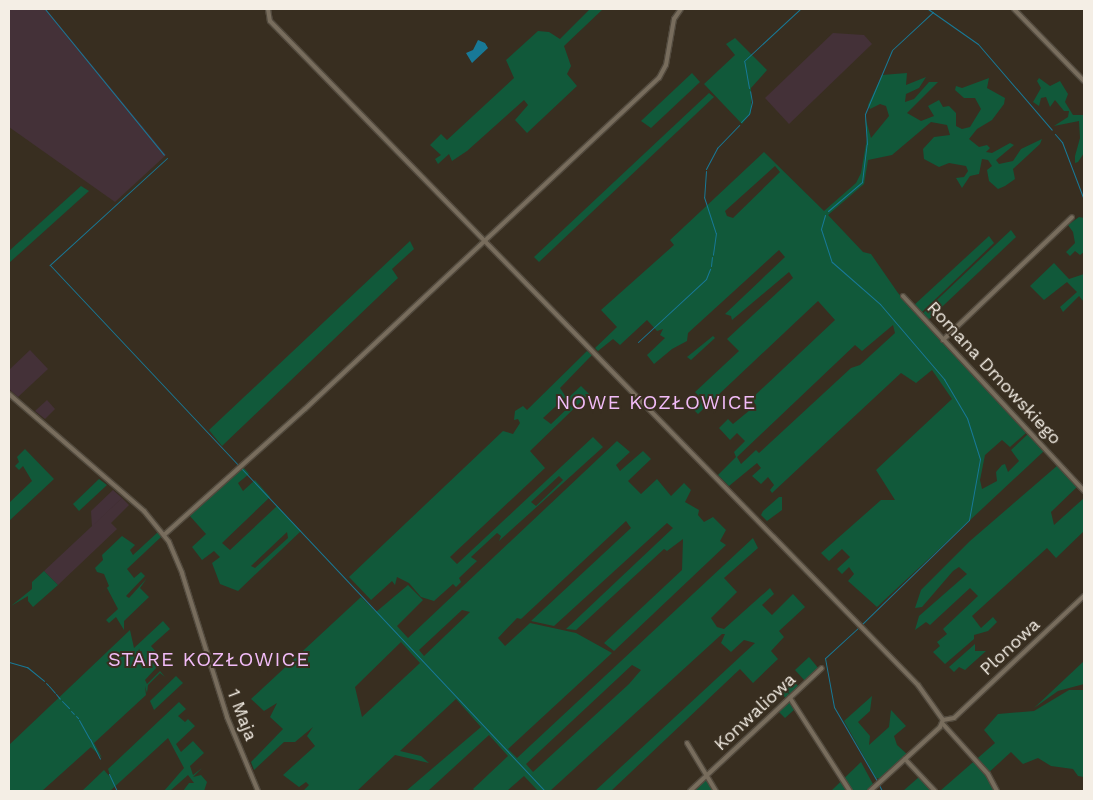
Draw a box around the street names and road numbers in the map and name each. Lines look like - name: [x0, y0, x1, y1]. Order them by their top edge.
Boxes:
- street label: Romana Dmowskiego: [922, 297, 1066, 449]
- street label: Plonowa: [976, 614, 1044, 680]
- street label: Konwaliowa: [710, 669, 800, 755]
- street label: 1 Maja: [222, 686, 262, 744]

